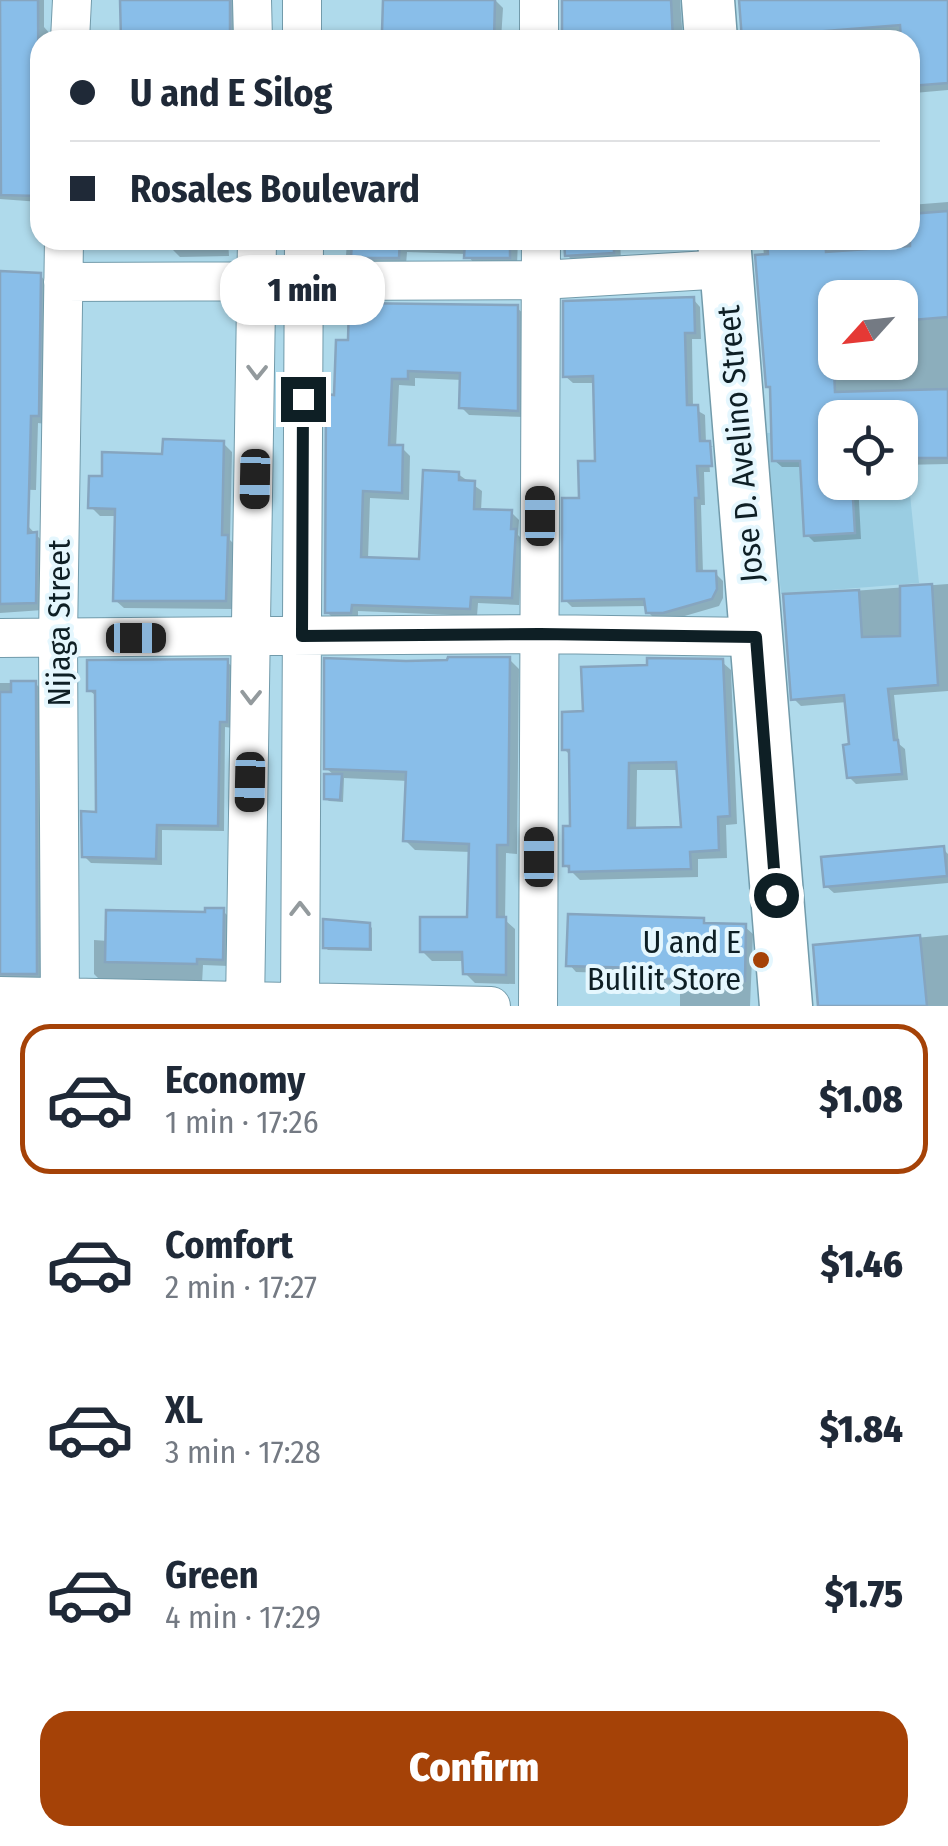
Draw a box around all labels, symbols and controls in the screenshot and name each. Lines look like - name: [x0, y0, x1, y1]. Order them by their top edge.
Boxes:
- text: U and E Silog: [130, 70, 332, 116]
- text: Rosales Boulevard: [130, 166, 420, 212]
- callout: 1 min: [220, 254, 386, 324]
- text: 1 min: [268, 271, 337, 309]
- north arrow: [818, 280, 918, 380]
- map controls: [818, 280, 918, 500]
- street label: Jose D. Avelino Street: [709, 303, 771, 584]
- one-way arrow: [246, 366, 268, 381]
- route end: [281, 377, 326, 422]
- button: locate: [818, 400, 918, 500]
- car: [239, 449, 271, 509]
- car: [525, 486, 555, 546]
- street label: Nijaga Street: [40, 539, 78, 707]
- car: [106, 623, 166, 653]
- one-way arrow: [241, 690, 262, 706]
- car: [234, 752, 266, 812]
- car: [524, 827, 554, 887]
- route start: [754, 873, 799, 918]
- one-way arrow: [290, 900, 311, 916]
- place label: U and E Bulilit Store: [587, 923, 741, 998]
- marker: U and E Bulilit Store: [750, 949, 772, 971]
- icon: car: [45, 1054, 135, 1144]
- text: Economy: [165, 1057, 305, 1103]
- text: $1.08: [819, 1076, 903, 1122]
- text: 1 min · 17:26: [165, 1103, 319, 1141]
- icon: car: [45, 1219, 135, 1309]
- text: Comfort: [165, 1222, 293, 1268]
- text: $1.46: [821, 1241, 903, 1287]
- text: 2 min · 17:27: [165, 1268, 317, 1306]
- icon: car: [45, 1384, 135, 1474]
- text: XL: [165, 1387, 203, 1433]
- text: $1.84: [820, 1406, 903, 1452]
- text: 3 min · 17:28: [165, 1433, 321, 1471]
- icon: car: [45, 1549, 135, 1639]
- text: Green: [165, 1552, 259, 1598]
- text: $1.75: [825, 1571, 903, 1617]
- text: 4 min · 17:29: [165, 1598, 321, 1636]
- button: Confirm: [40, 1711, 908, 1826]

